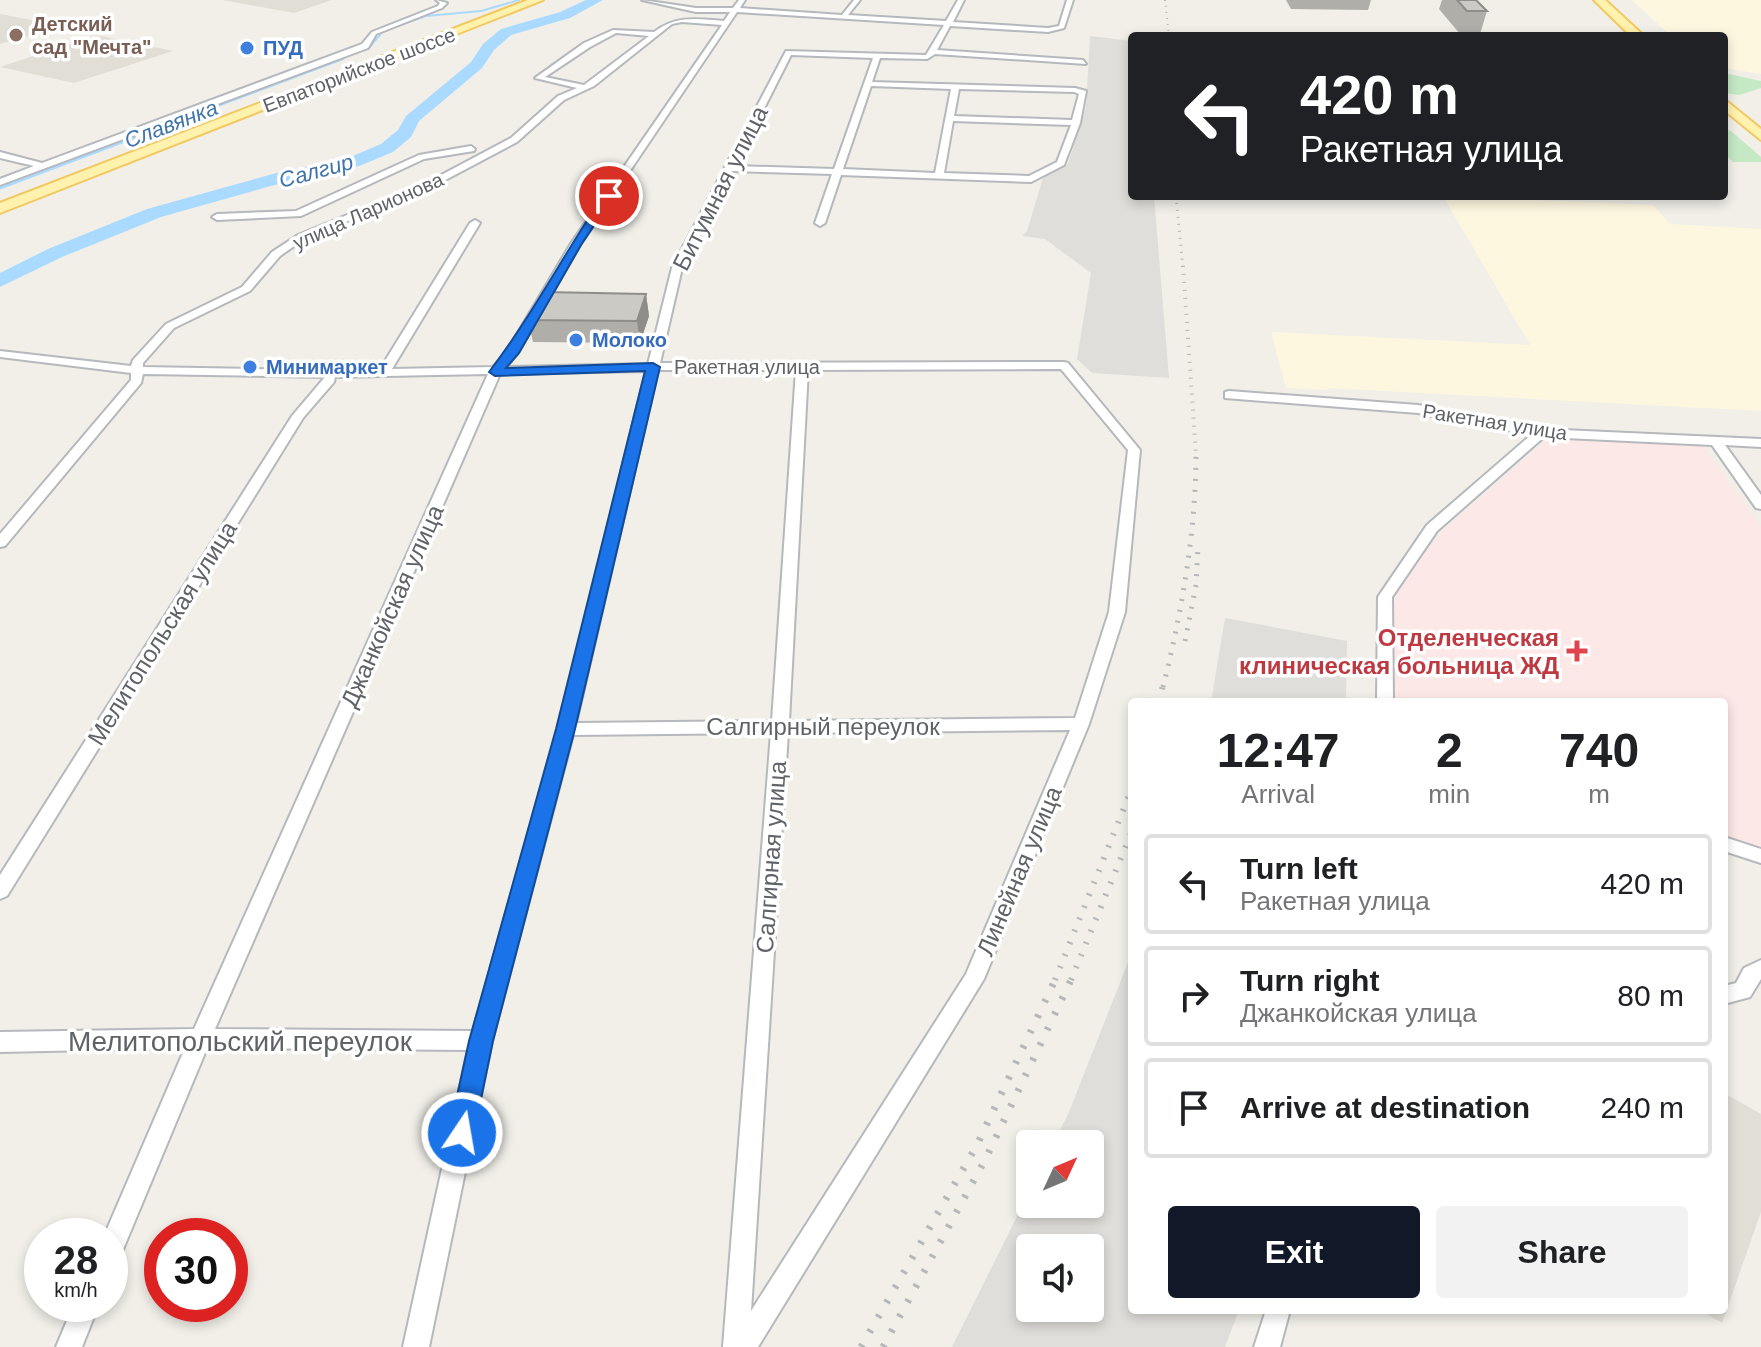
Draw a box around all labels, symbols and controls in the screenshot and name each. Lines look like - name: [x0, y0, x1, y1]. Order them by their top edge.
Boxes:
- place label: Детский сад "Мечта": [32, 13, 152, 58]
- street label: Евпаторийское шоссе: [260, 23, 458, 117]
- marker: Детский сад "Мечта": [7, 26, 25, 44]
- place label: ПУД: [263, 37, 303, 59]
- marker: ПУД: [238, 39, 256, 57]
- text: 420 m: [1300, 63, 1459, 126]
- icon: left: [1168, 64, 1272, 168]
- water label: Славянка: [121, 95, 221, 153]
- street label: Битумная улица: [667, 101, 773, 275]
- text: Ракетная улица: [1300, 129, 1563, 170]
- water label: Салгир: [276, 149, 356, 193]
- pin: [575, 162, 643, 230]
- street label: улица Ларионова: [290, 168, 447, 254]
- icon: arrive: [587, 174, 631, 218]
- place label: Молоко: [592, 329, 667, 351]
- marker: Молоко: [567, 331, 585, 349]
- place label: Минимаркет: [266, 356, 388, 378]
- street label: Ракетная улица: [674, 356, 821, 378]
- marker: Минимаркет: [241, 358, 259, 376]
- street label: Ракетная улица: [1421, 400, 1570, 444]
- street label: Джанкойская улица: [335, 500, 449, 711]
- street label: Мелитопольская улица: [82, 516, 242, 750]
- place label: Отделенческая клиническая больница ЖД: [1239, 624, 1559, 679]
- marker: Отделенческая клиническая больница ЖД: [1566, 640, 1588, 662]
- street label: Салгирный переулок: [706, 713, 940, 740]
- text: 12:47: [1217, 724, 1340, 777]
- text: 2: [1436, 724, 1463, 777]
- text: 740: [1559, 724, 1639, 777]
- street label: Салгирная улица: [751, 759, 791, 954]
- text: Arrival: [1241, 779, 1315, 809]
- text: min: [1428, 779, 1470, 809]
- text: m: [1588, 779, 1610, 809]
- street label: Линейная улица: [971, 782, 1067, 960]
- text: Turn left: [1240, 852, 1358, 885]
- icon: left: [1172, 862, 1216, 906]
- text: 420 m: [1601, 867, 1684, 900]
- text: Ракетная улица: [1240, 886, 1430, 916]
- text: Turn right: [1240, 964, 1379, 997]
- icon: right: [1172, 974, 1216, 1018]
- text: 80 m: [1617, 979, 1684, 1012]
- text: Джанкойская улица: [1240, 998, 1477, 1028]
- street label: Мелитопольский переулок: [68, 1026, 413, 1057]
- icon: arrive: [1172, 1086, 1216, 1130]
- position arrow: [420, 1091, 504, 1175]
- text: Arrive at destination: [1240, 1091, 1530, 1124]
- text: 240 m: [1601, 1091, 1684, 1124]
- north arrow: [1016, 1130, 1104, 1218]
- map controls: [1016, 1130, 1104, 1322]
- button: Exit: [1168, 1206, 1420, 1298]
- button: Share: [1436, 1206, 1688, 1298]
- speed limit sign: 30: [144, 1218, 248, 1322]
- button: sound: [1016, 1234, 1104, 1322]
- text: 28: [54, 1238, 98, 1282]
- text: km/h: [54, 1279, 98, 1301]

